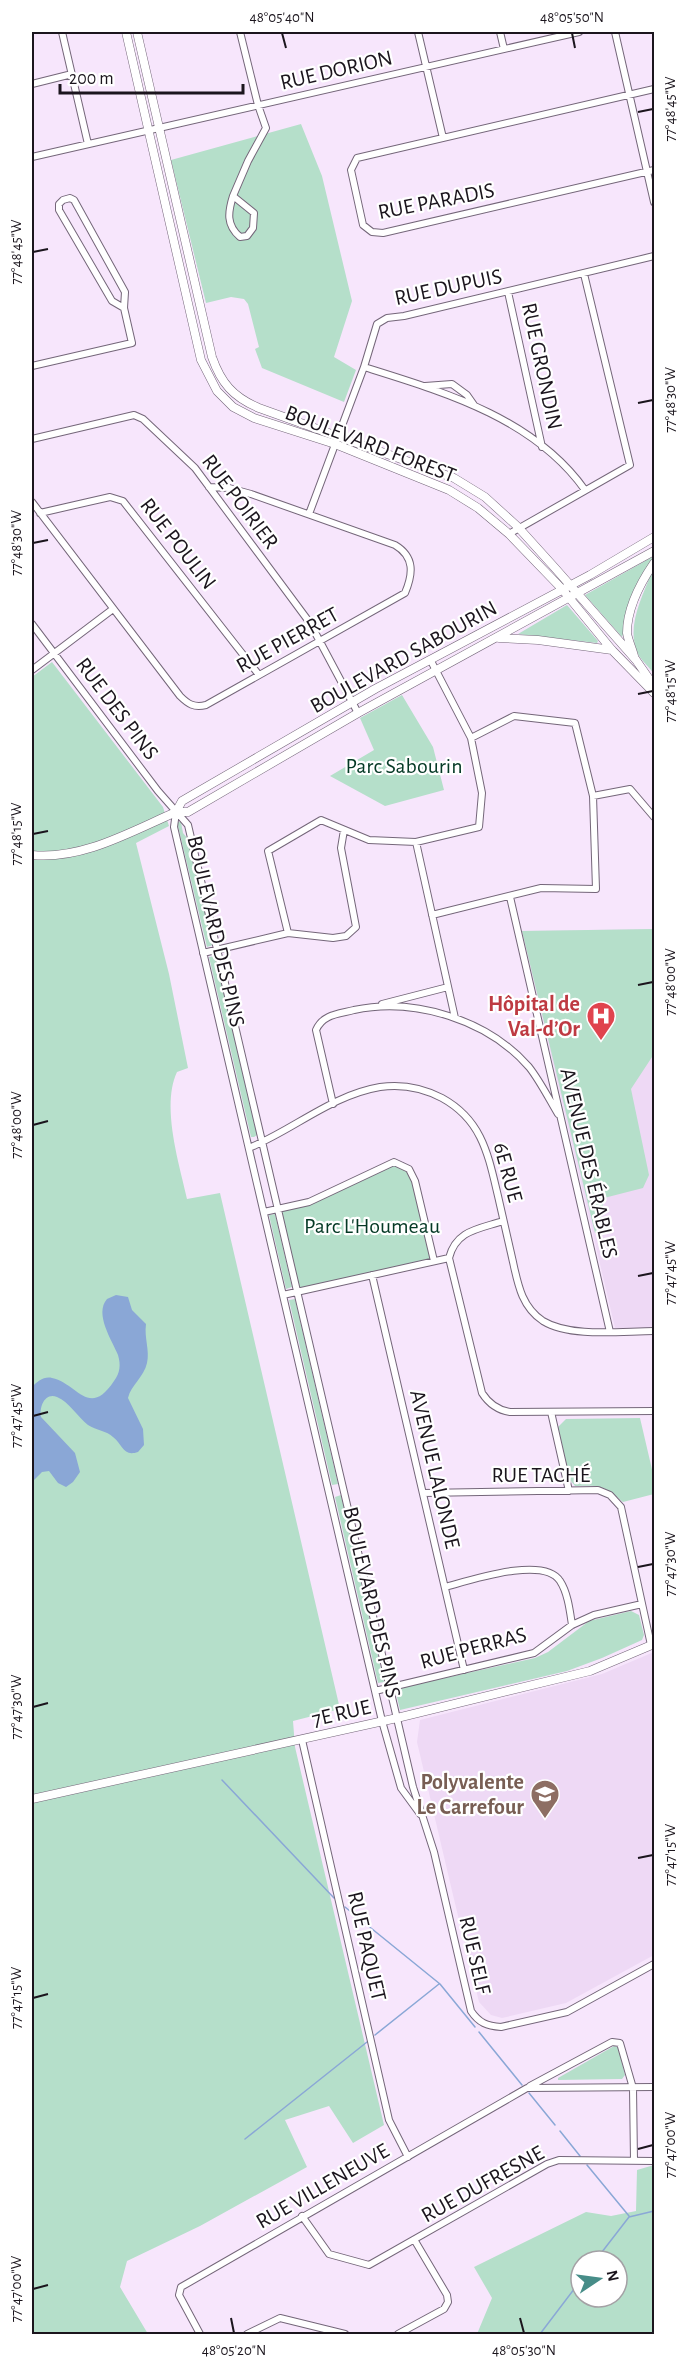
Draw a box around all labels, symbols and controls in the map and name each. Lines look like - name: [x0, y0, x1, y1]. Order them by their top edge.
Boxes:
- text: 48°05'40"N: [250, 10, 314, 25]
- text: 48°05'50"N: [540, 10, 604, 25]
- street label: RUE DORION: [278, 46, 395, 94]
- scale bar: [60, 57, 243, 95]
- text: 200 m: [69, 70, 114, 88]
- text: 77°48'45"W: [663, 76, 678, 142]
- street label: RUE PARADIS: [376, 179, 496, 223]
- text: 77°48'45"W: [9, 219, 24, 285]
- street label: RUE DUPUIS: [392, 265, 504, 309]
- street label: RUE GRONDIN: [518, 301, 566, 432]
- text: 77°48'30"W: [663, 367, 678, 433]
- street label: BOULEVARD FOREST: [282, 401, 459, 487]
- street label: RUE POIRIER: [198, 450, 283, 553]
- street label: RUE POULIN: [136, 494, 220, 593]
- text: 77°48'30"W: [9, 510, 24, 576]
- street label: BOULEVARD SABOURIN: [306, 596, 501, 717]
- street label: RUE PIERRET: [233, 603, 343, 677]
- street label: RUE DES PINS: [72, 654, 163, 764]
- text: 77°48'15"W: [663, 659, 678, 722]
- park label: Parc Sabourin: [346, 755, 463, 777]
- text: 77°48'15"W: [9, 802, 24, 865]
- street label: BOULEVARD DES PINS: [183, 833, 249, 1029]
- text: 77°48'00"W: [663, 948, 678, 1016]
- place label: Hôpital de Val-d’Or: [488, 993, 580, 1040]
- hospital icon: Hôpital de Val-d’Or: [585, 1000, 617, 1042]
- street label: AVENUE DES ÉRABLES: [556, 1066, 623, 1261]
- text: 77°48'00"W: [9, 1091, 24, 1159]
- street label: 6E RUE: [490, 1140, 527, 1205]
- park label: Parc L'Houmeau: [304, 1215, 440, 1237]
- text: 77°47'45"W: [663, 1240, 678, 1305]
- text: 77°47'45"W: [9, 1383, 24, 1448]
- street label: AVENUE LALONDE: [406, 1388, 464, 1551]
- street label: RUE TACHÉ: [492, 1463, 591, 1486]
- street label: BOULEVARD DES PINS: [339, 1504, 405, 1700]
- text: 77°47'30"W: [663, 1531, 678, 1596]
- street label: RUE PERRAS: [418, 1623, 529, 1673]
- text: 77°47'30"W: [9, 1674, 24, 1739]
- street label: 7E RUE: [310, 1695, 373, 1730]
- place label: Polyvalente Le Carrefour: [417, 1771, 524, 1818]
- school or university icon: Polyvalente Le Carrefour: [529, 1778, 561, 1820]
- text: 77°47'15"W: [663, 1823, 678, 1886]
- street label: RUE PAQUET: [344, 1889, 390, 2003]
- street label: RUE SELF: [455, 1914, 495, 1997]
- text: 77°47'15"W: [9, 1966, 24, 2029]
- text: 77°47'00"W: [663, 2111, 678, 2178]
- street label: RUE VILLENEUVE: [252, 2139, 393, 2233]
- street label: RUE DUFRESNE: [418, 2141, 548, 2226]
- north arrow: [569, 2249, 629, 2309]
- text: 77°47'00"W: [9, 2255, 24, 2322]
- text: N: [604, 2269, 622, 2283]
- text: 48°05'20"N: [202, 2343, 266, 2358]
- text: 48°05'30"N: [492, 2343, 556, 2358]

